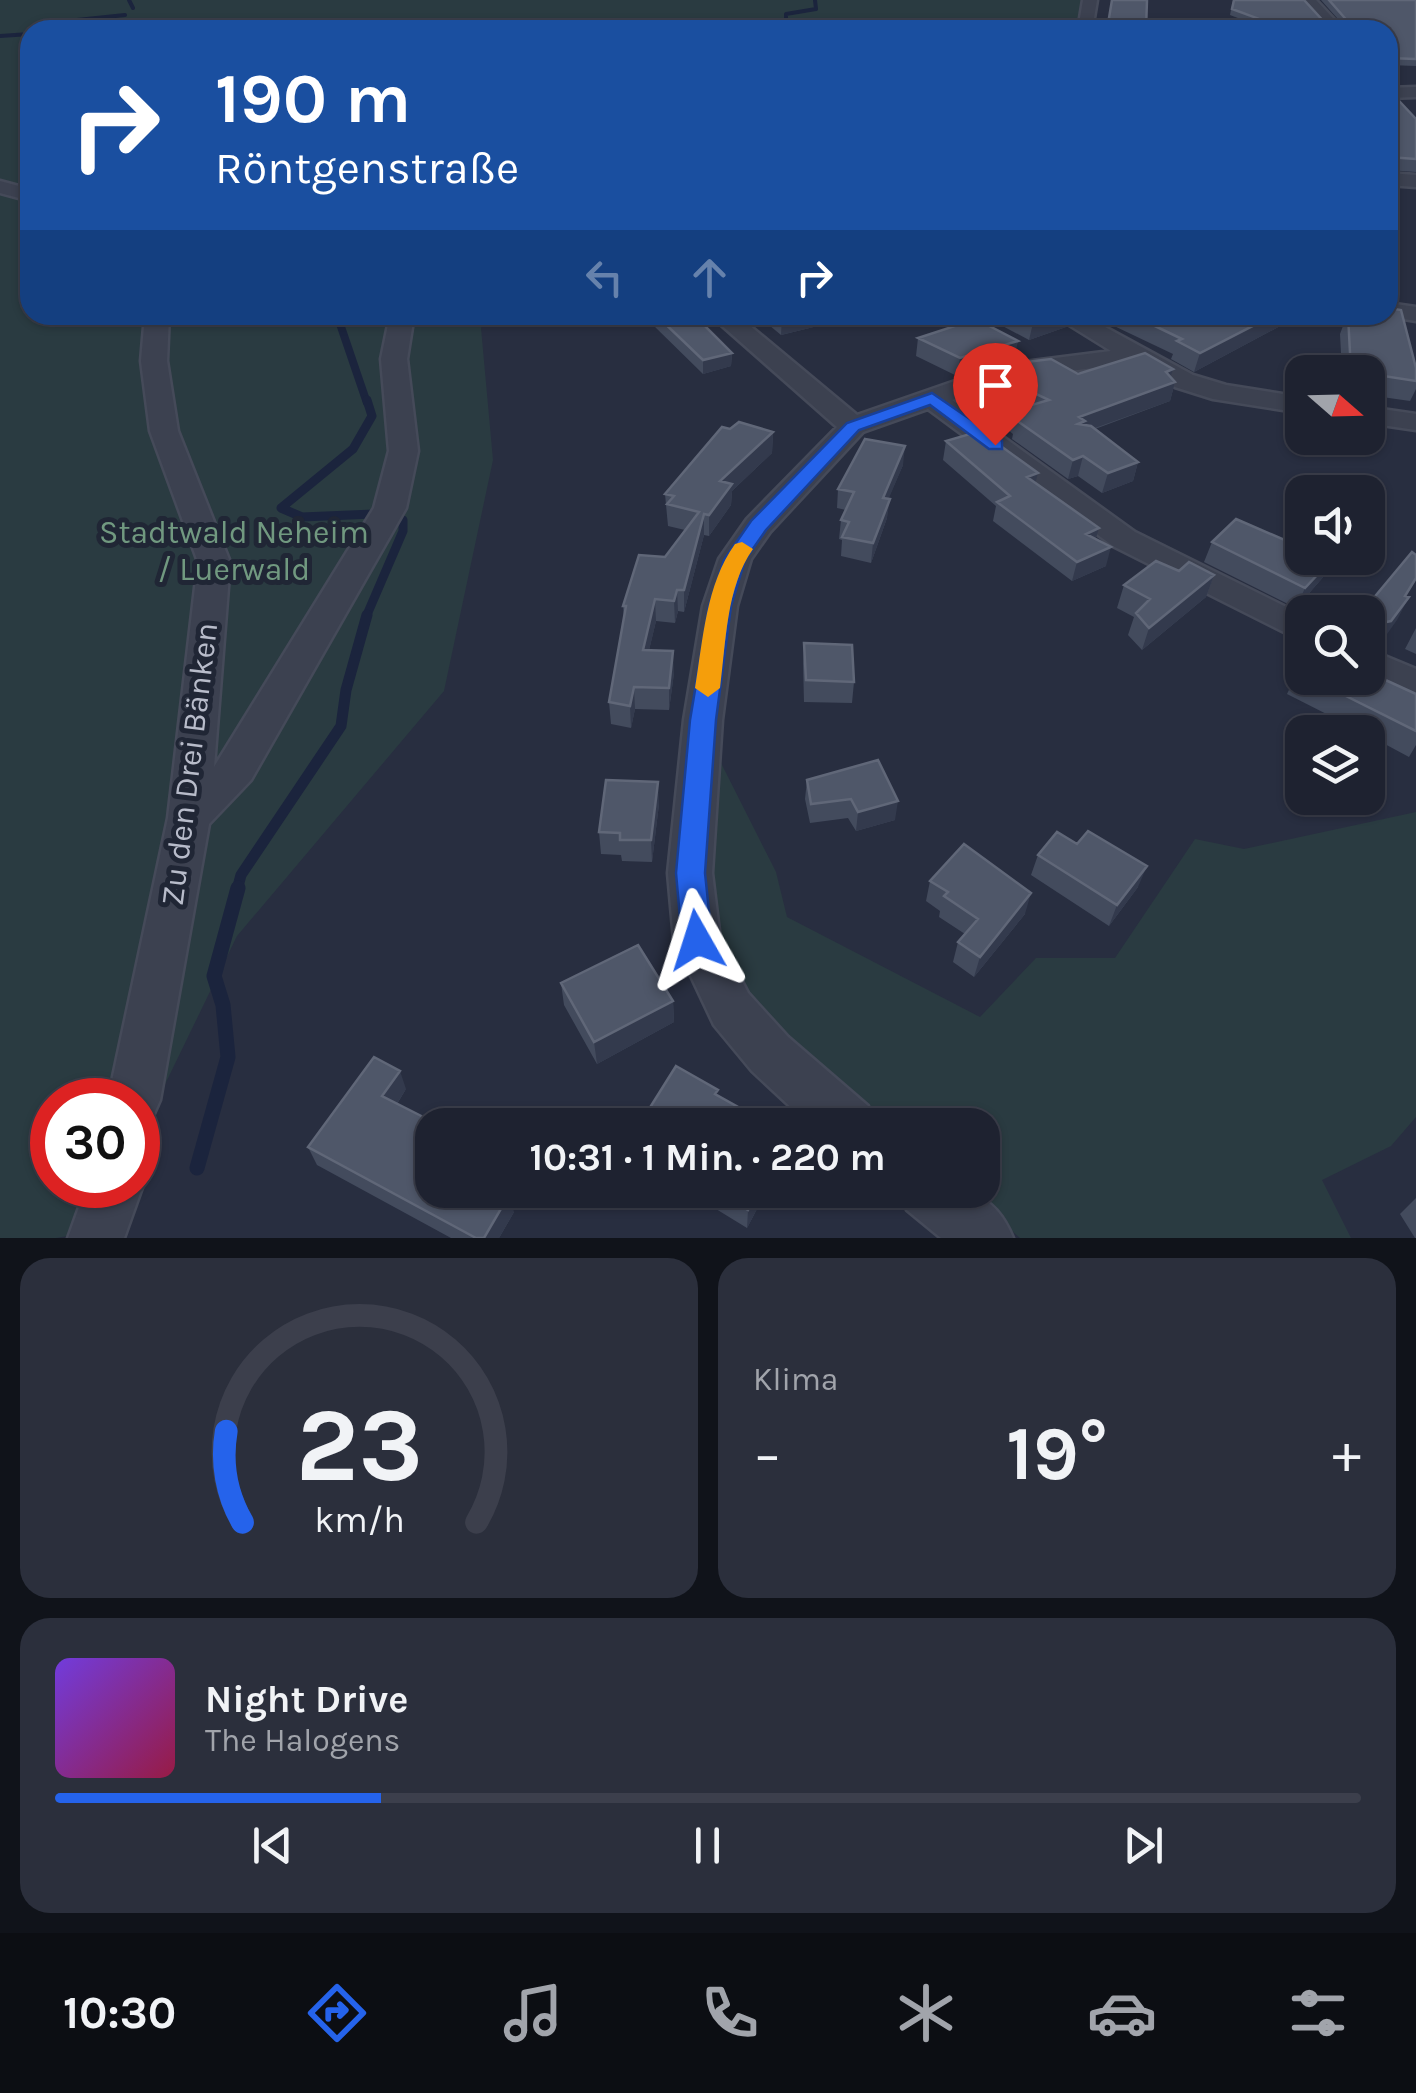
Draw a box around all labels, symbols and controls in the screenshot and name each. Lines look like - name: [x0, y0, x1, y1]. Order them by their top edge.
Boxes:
- text: 190 m: [215, 58, 411, 140]
- icon: right: [50, 60, 180, 190]
- text: Röntgenstraße: [215, 142, 519, 194]
- icon: left: [577, 250, 632, 305]
- icon: ahead: [682, 250, 737, 305]
- icon: right: [787, 250, 842, 305]
- pin: [953, 343, 1038, 446]
- north arrow: [1285, 355, 1385, 455]
- map controls: [1285, 355, 1385, 815]
- icon: arrive: [968, 358, 1023, 413]
- button: sound: [1285, 475, 1385, 575]
- park label: Stadtwald Neheim / Luerwald: [99, 514, 369, 588]
- button: search: [1285, 595, 1385, 695]
- street label: Zu den Drei Bänken: [154, 620, 225, 908]
- button: layers: [1285, 715, 1385, 815]
- position arrow: [645, 888, 749, 992]
- speed limit sign: 30: [30, 1078, 160, 1208]
- text: 10:31 · 1 Min. · 220 m: [529, 1135, 886, 1180]
- text: Klima: [753, 1361, 839, 1398]
- text: 23: [295, 1385, 423, 1506]
- text: 19°: [1006, 1410, 1108, 1498]
- text: −: [753, 1422, 782, 1486]
- text: +: [1332, 1422, 1361, 1486]
- text: km/h: [314, 1499, 404, 1541]
- text: Night Drive: [205, 1677, 408, 1722]
- text: The Halogens: [205, 1722, 400, 1759]
- icon: previous: [245, 1818, 300, 1873]
- icon: pause: [680, 1818, 735, 1873]
- icon: next: [1116, 1818, 1171, 1873]
- icon: directions: [302, 1978, 372, 2048]
- icon: music: [498, 1978, 568, 2048]
- icon: phone: [695, 1978, 765, 2048]
- icon: climate: [891, 1978, 961, 2048]
- icon: car: [1087, 1978, 1157, 2048]
- icon: filters: [1283, 1978, 1353, 2048]
- text: 10:30: [63, 1987, 176, 2039]

